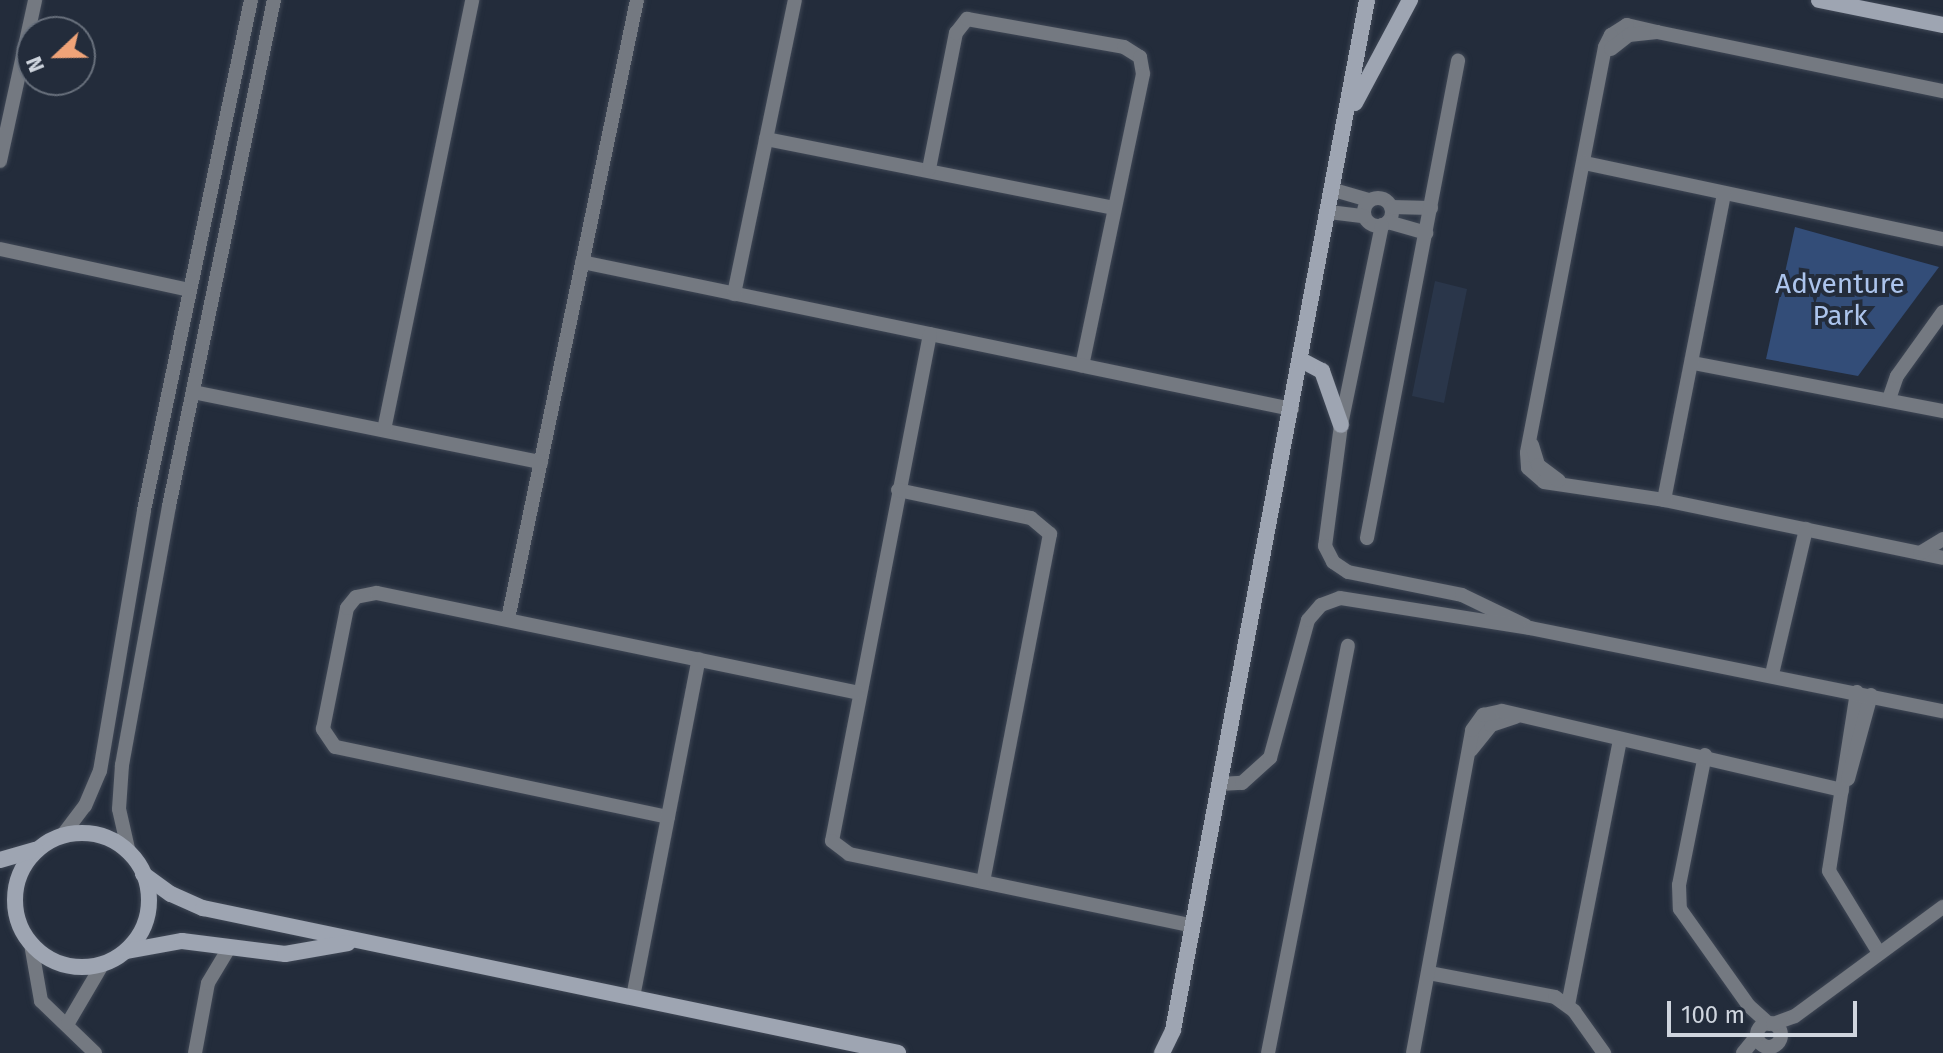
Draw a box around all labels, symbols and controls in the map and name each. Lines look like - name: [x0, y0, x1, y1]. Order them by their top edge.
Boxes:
- north arrow: [16, 16, 96, 96]
- text: N: [20, 53, 50, 76]
- park label: Adventure Park: [1775, 267, 1905, 333]
- scale bar: [1671, 985, 1861, 1035]
- text: 100 m: [1681, 1001, 1745, 1029]

